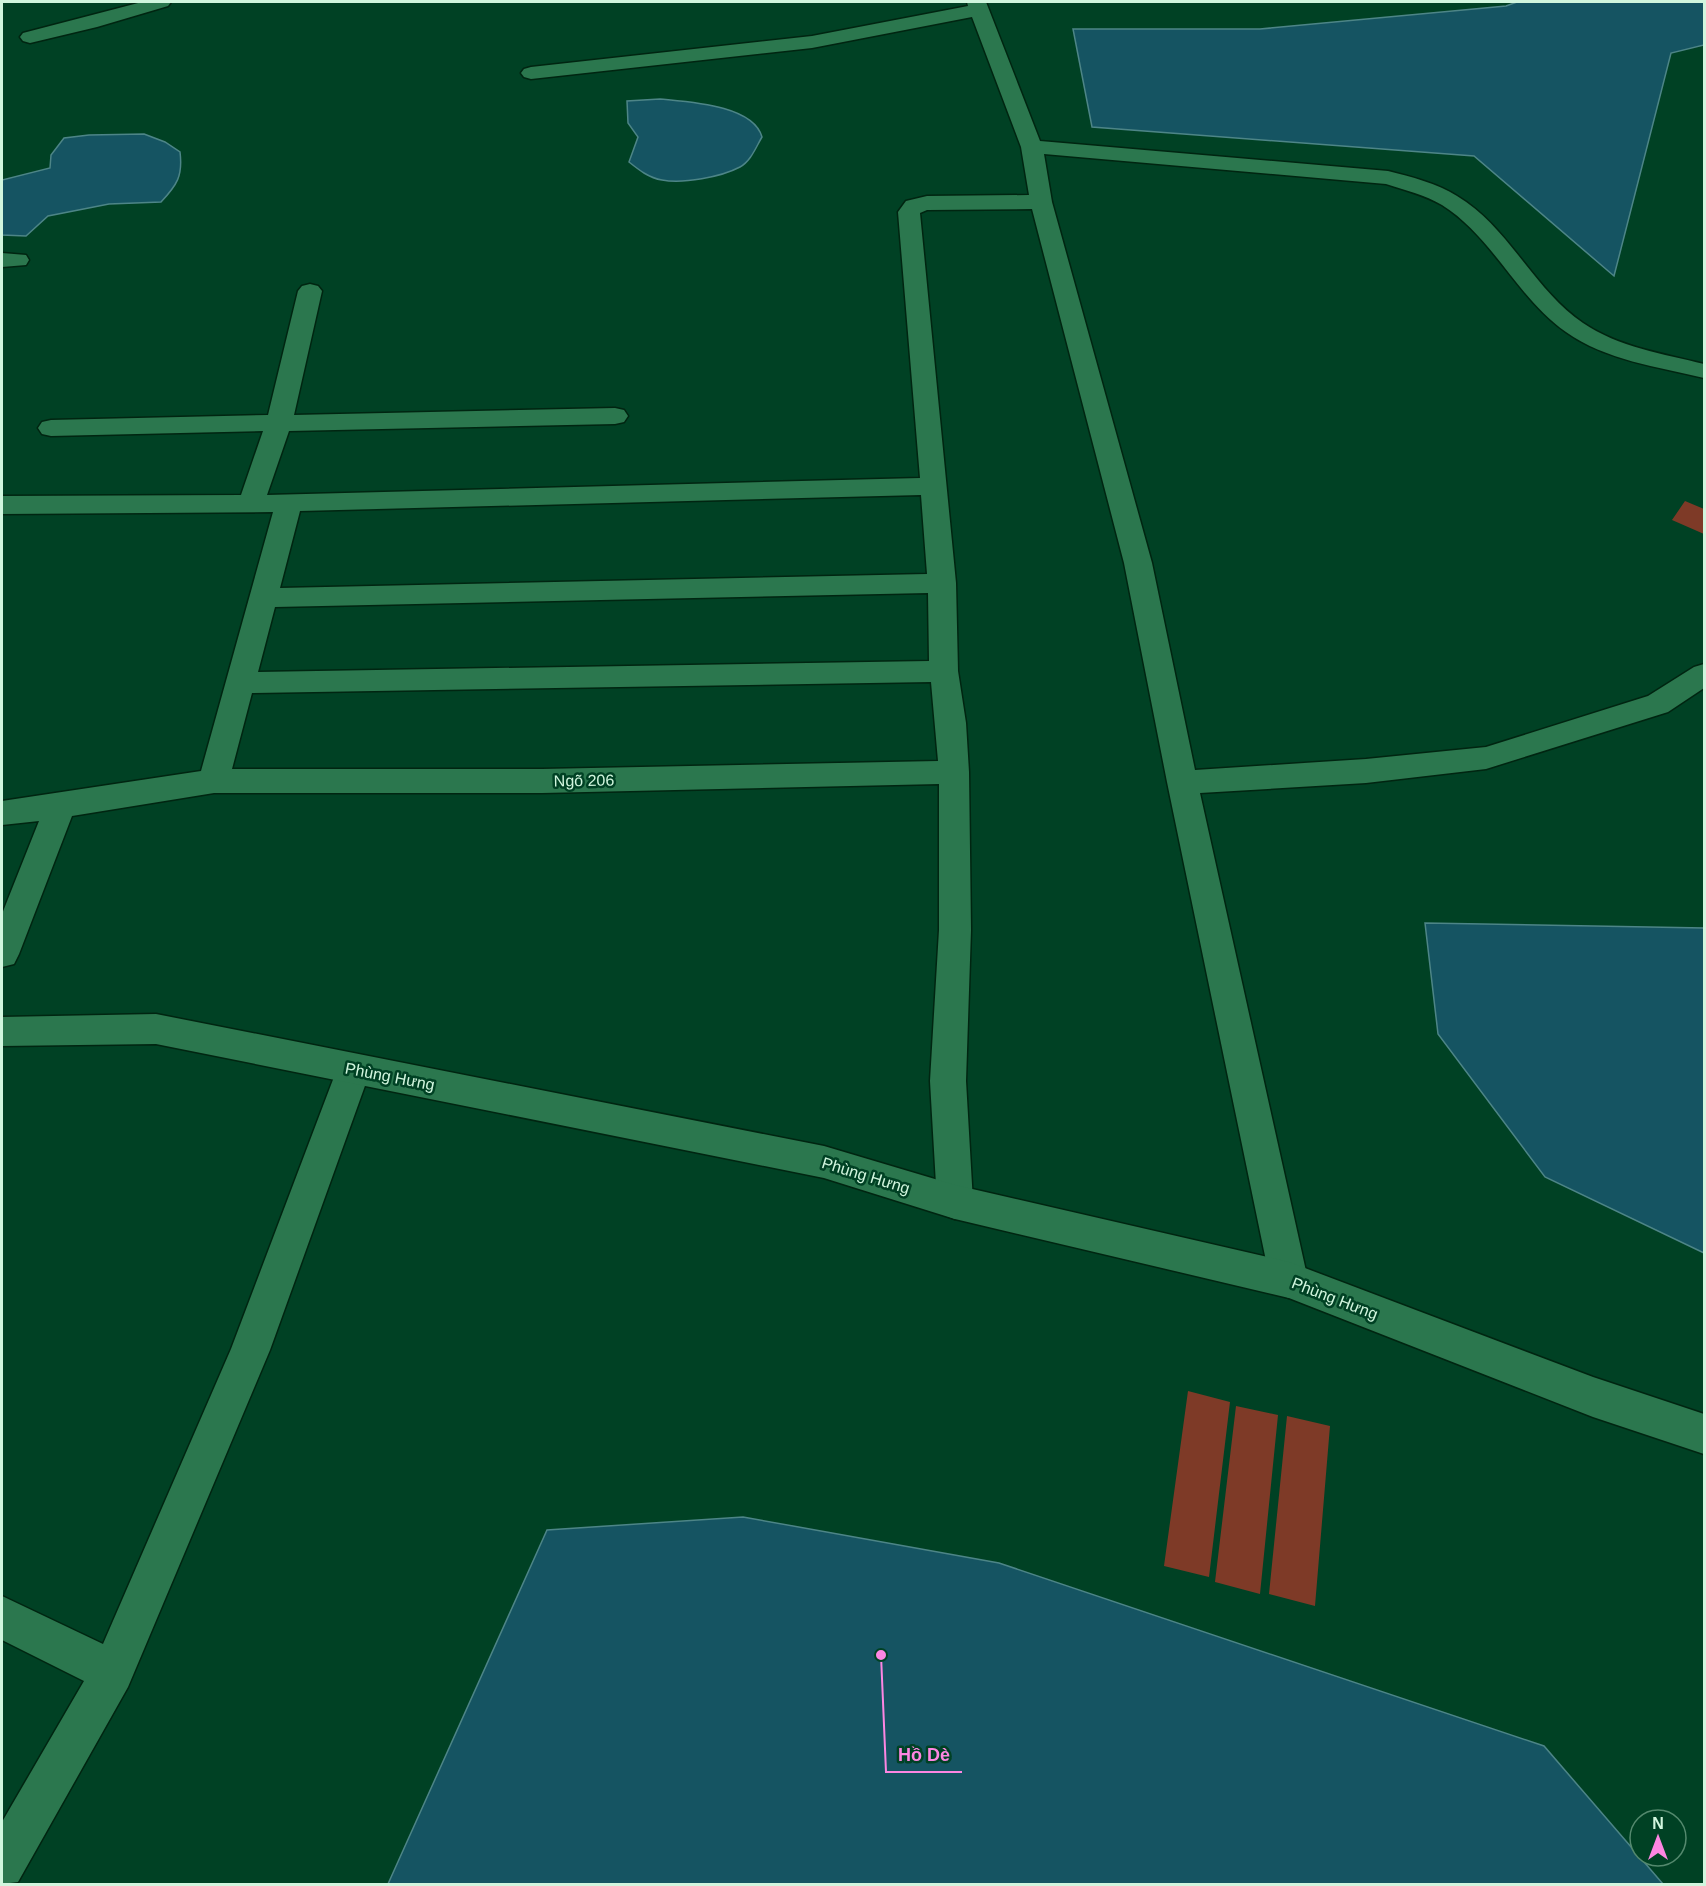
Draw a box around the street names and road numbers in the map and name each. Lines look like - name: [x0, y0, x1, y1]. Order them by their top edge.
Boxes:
- street label: Ngõ 206: [554, 771, 614, 790]
- street label: Phùng Hưng: [344, 1059, 436, 1093]
- street label: Phùng Hưng: [820, 1154, 912, 1197]
- street label: Phùng Hưng: [1289, 1274, 1380, 1323]

